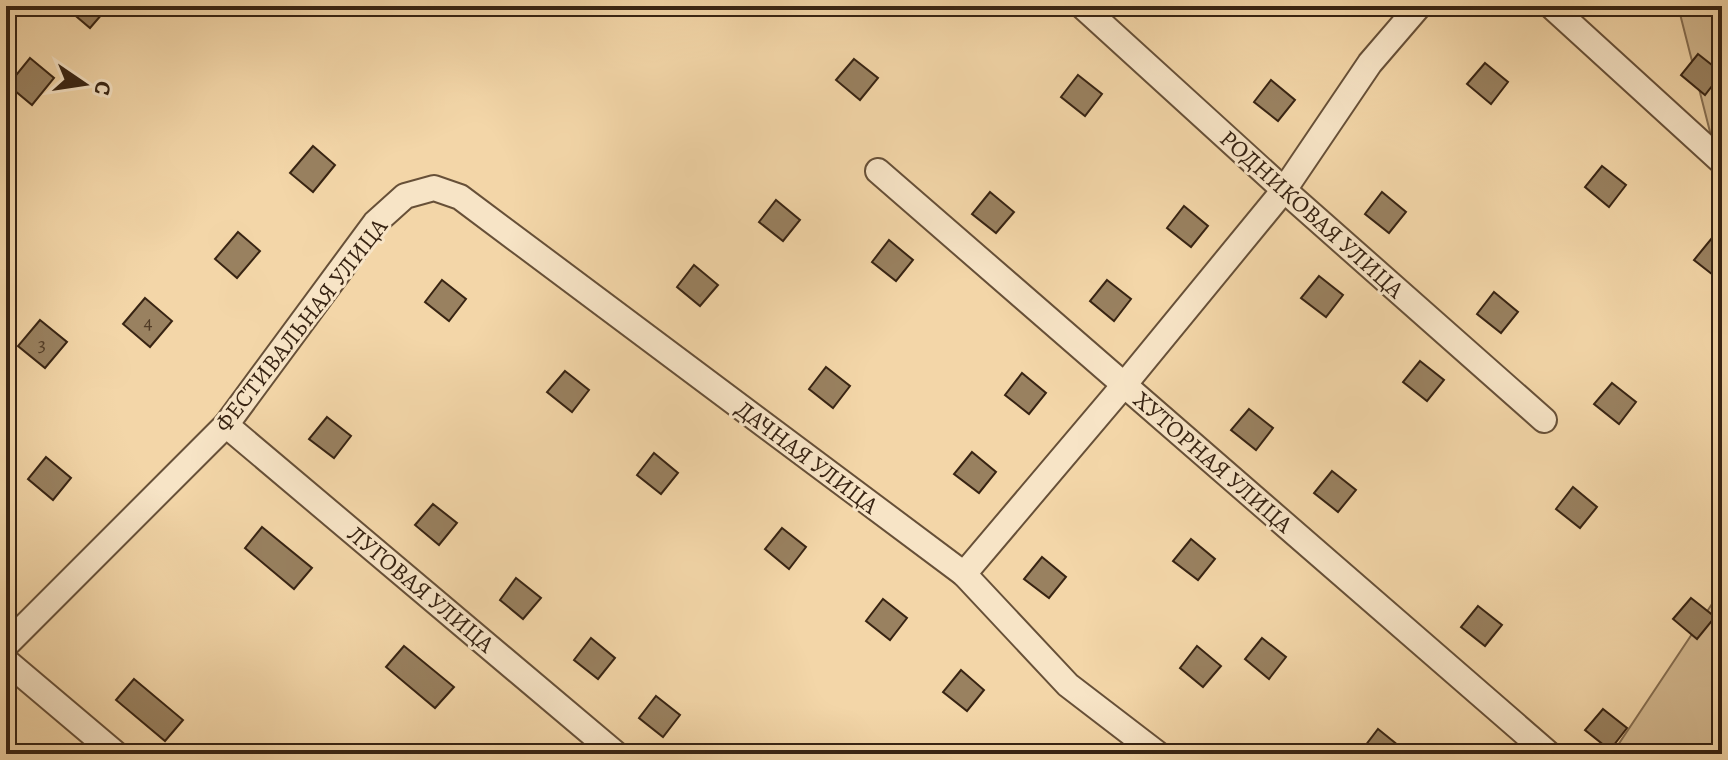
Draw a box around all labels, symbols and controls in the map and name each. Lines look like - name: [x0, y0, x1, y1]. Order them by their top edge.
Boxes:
- north arrow: [44, 44, 124, 124]
- text: С: [86, 78, 119, 98]
- street label: РОДНИКОВАЯ УЛИЦА: [1213, 123, 1412, 306]
- street label: ФЕСТИВАЛЬНАЯ УЛИЦА: [207, 211, 395, 439]
- house number: 4: [143, 309, 153, 336]
- house number: 3: [38, 331, 46, 358]
- street label: ХУТОРНАЯ УЛИЦА: [1127, 384, 1300, 541]
- street label: ДАЧНАЯ УЛИЦА: [729, 393, 886, 522]
- street label: ЛУГОВАЯ УЛИЦА: [341, 518, 502, 661]

